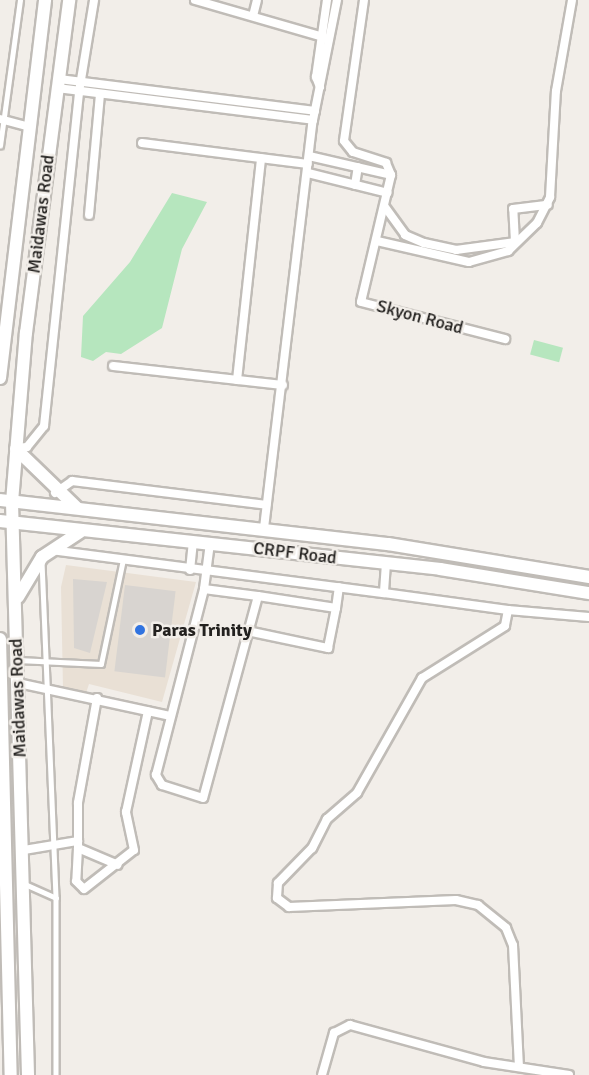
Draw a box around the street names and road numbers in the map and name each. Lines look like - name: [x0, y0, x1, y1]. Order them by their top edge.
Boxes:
- street label: Maidawas Road: [23, 153, 59, 275]
- street label: Skyon Road: [374, 295, 466, 339]
- street label: CRPF Road: [252, 537, 338, 569]
- street label: Maidawas Road: [5, 638, 31, 758]

